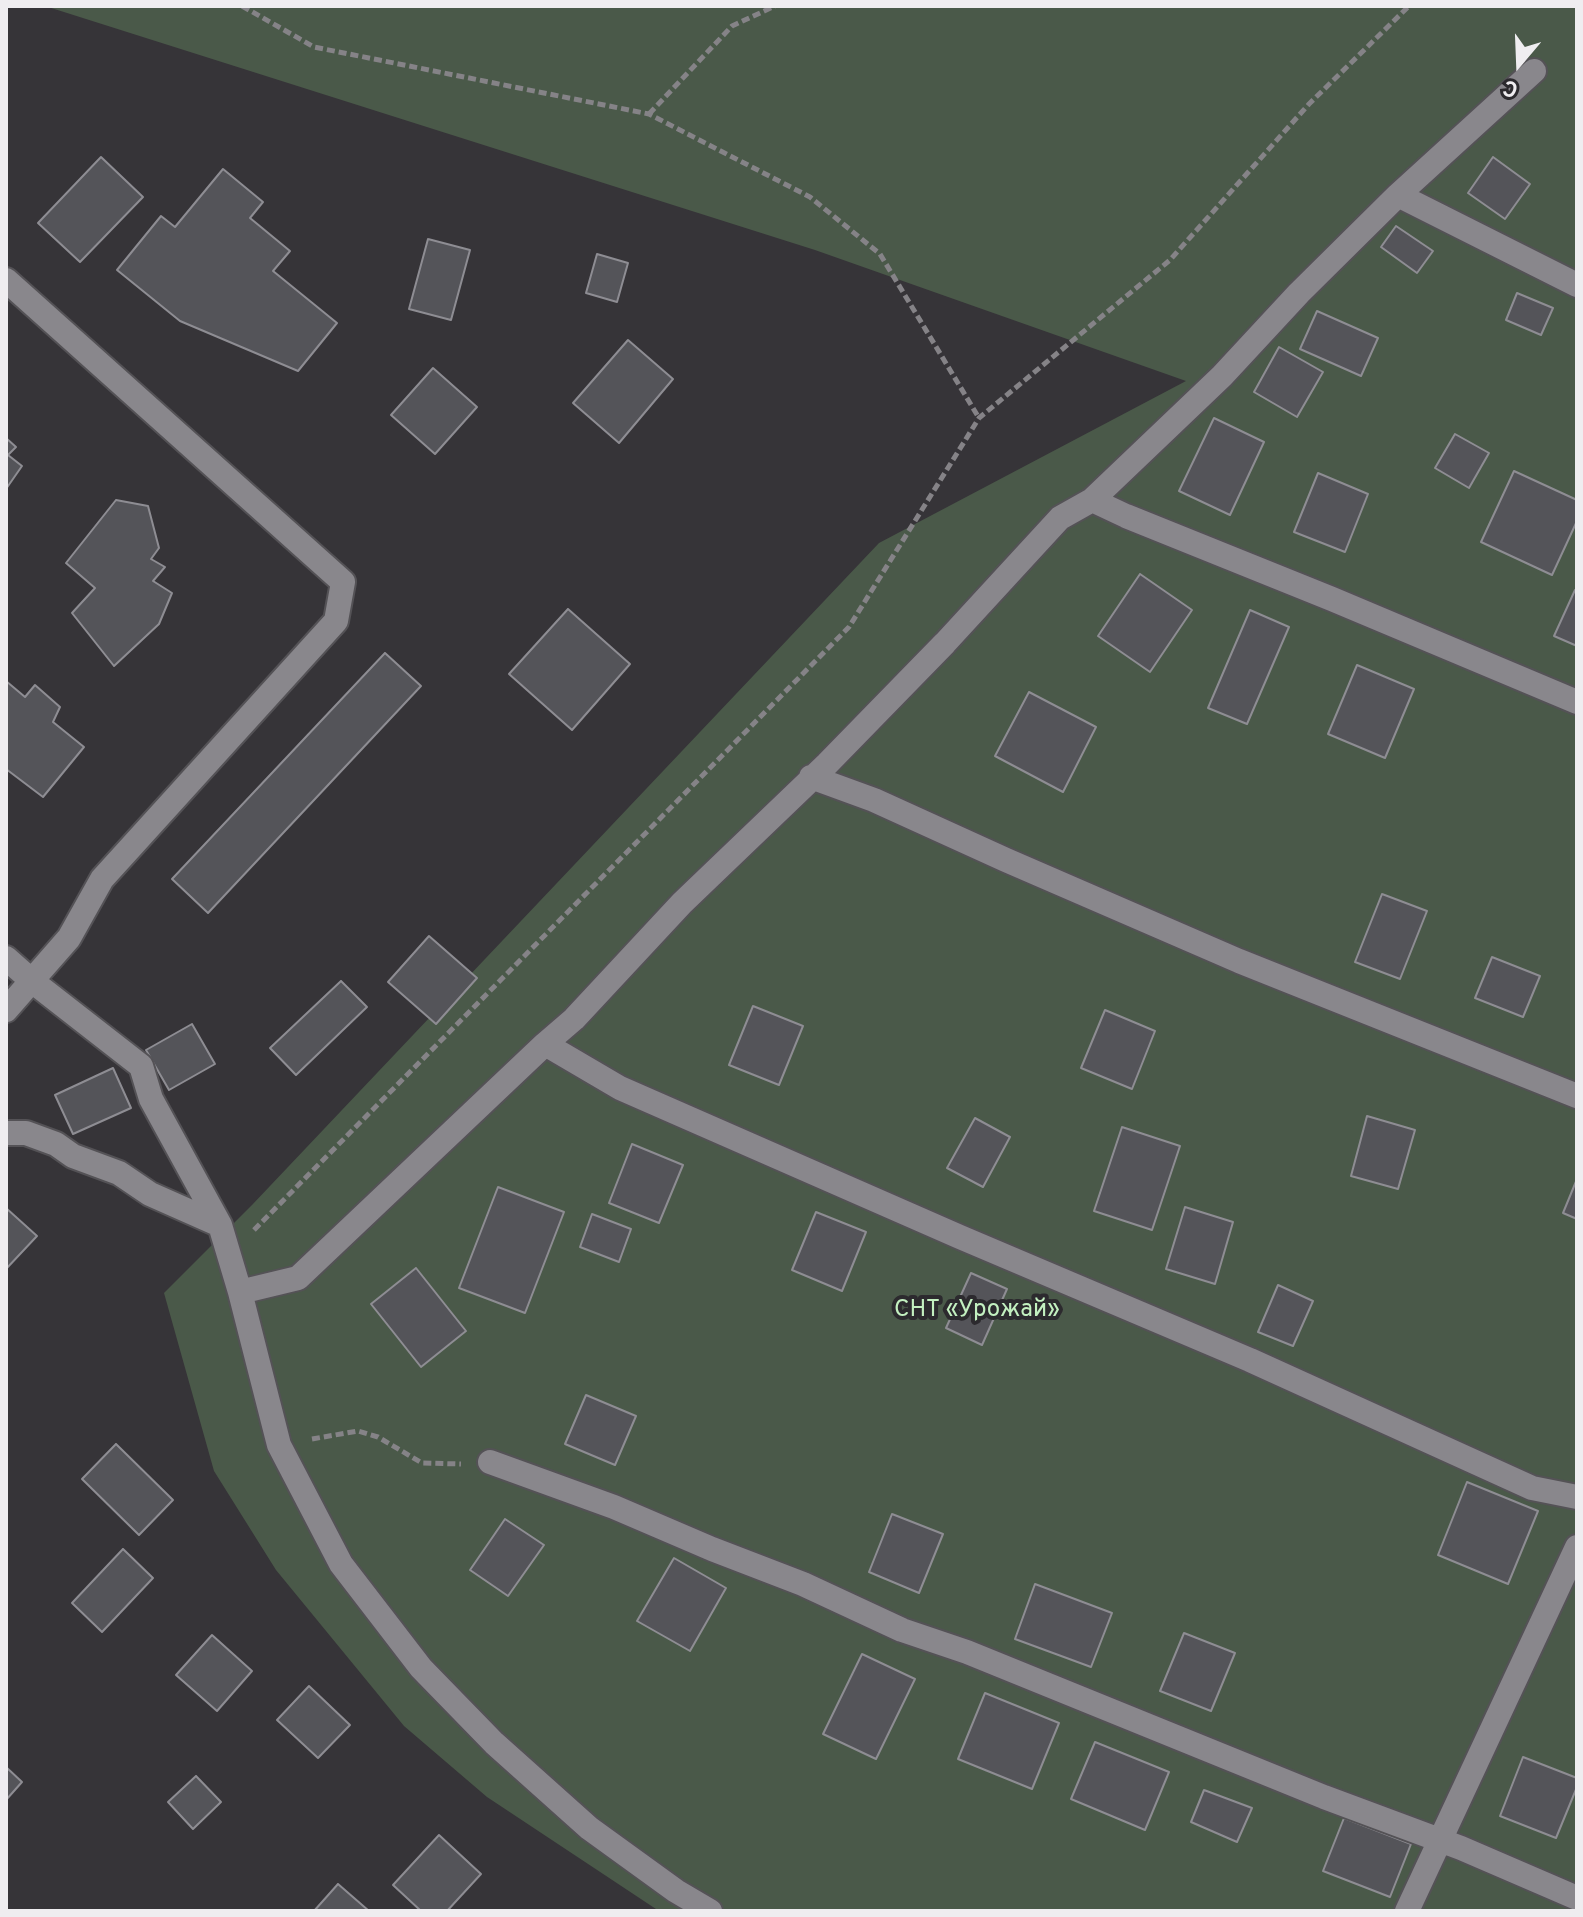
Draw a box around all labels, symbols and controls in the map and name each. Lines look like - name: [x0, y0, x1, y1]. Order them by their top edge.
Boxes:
- north arrow: [1479, 24, 1559, 104]
- text: С: [1500, 72, 1522, 102]
- park label: СНТ «Урожай»: [894, 1297, 1060, 1325]

